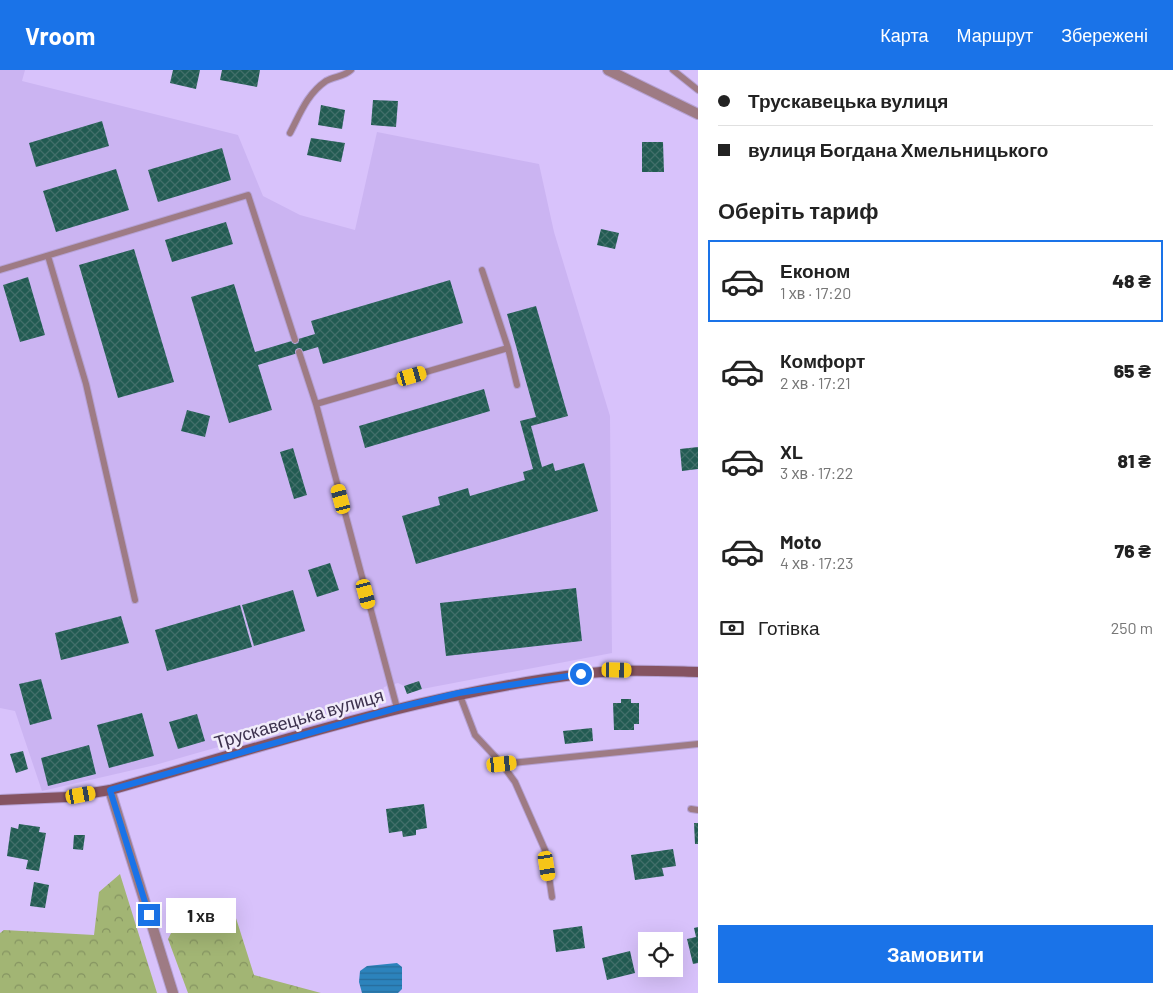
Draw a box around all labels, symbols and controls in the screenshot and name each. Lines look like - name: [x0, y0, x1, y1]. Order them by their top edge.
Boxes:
- text: Vroom: [25, 21, 95, 50]
- text: Карта: [880, 24, 928, 46]
- text: Маршрут: [956, 24, 1033, 46]
- text: Збережені: [1061, 24, 1148, 46]
- text: Трускавецька вулиця: [748, 89, 948, 112]
- text: вулиця Богдана Хмельницького: [748, 138, 1048, 161]
- text: Оберіть тариф: [718, 197, 878, 223]
- icon: car: [720, 259, 765, 304]
- text: Економ: [780, 259, 850, 282]
- text: 48 ₴: [1112, 269, 1151, 292]
- text: 1 хв · 17:20: [780, 283, 851, 302]
- icon: car: [720, 349, 765, 394]
- text: Комфорт: [780, 349, 865, 372]
- text: 65 ₴: [1114, 359, 1151, 382]
- car: [395, 365, 428, 387]
- text: 2 хв · 17:21: [780, 373, 851, 392]
- icon: car: [720, 439, 765, 484]
- text: XL: [780, 440, 803, 463]
- text: 81 ₴: [1117, 449, 1151, 472]
- text: 3 хв · 17:22: [780, 463, 853, 482]
- car: [329, 483, 352, 515]
- icon: car: [720, 529, 765, 574]
- text: Moto: [780, 530, 822, 553]
- text: 76 ₴: [1115, 539, 1151, 562]
- text: 4 хв · 17:23: [780, 553, 854, 572]
- car: [354, 578, 377, 610]
- icon: cash: [718, 614, 746, 642]
- text: Готівка: [758, 616, 819, 639]
- text: 250 m: [1111, 618, 1153, 637]
- car: [601, 662, 632, 678]
- route start: [570, 663, 592, 685]
- street label: Трускавецька вулиця: [211, 683, 386, 753]
- car: [486, 755, 517, 773]
- car: [64, 785, 97, 805]
- car: [537, 850, 556, 882]
- callout: 1 хв: [166, 898, 236, 932]
- route end: [138, 904, 160, 926]
- text: 1 хв: [187, 906, 215, 925]
- button: Замовити: [718, 925, 1153, 983]
- map controls: [638, 932, 683, 977]
- button: locate: [638, 932, 683, 977]

